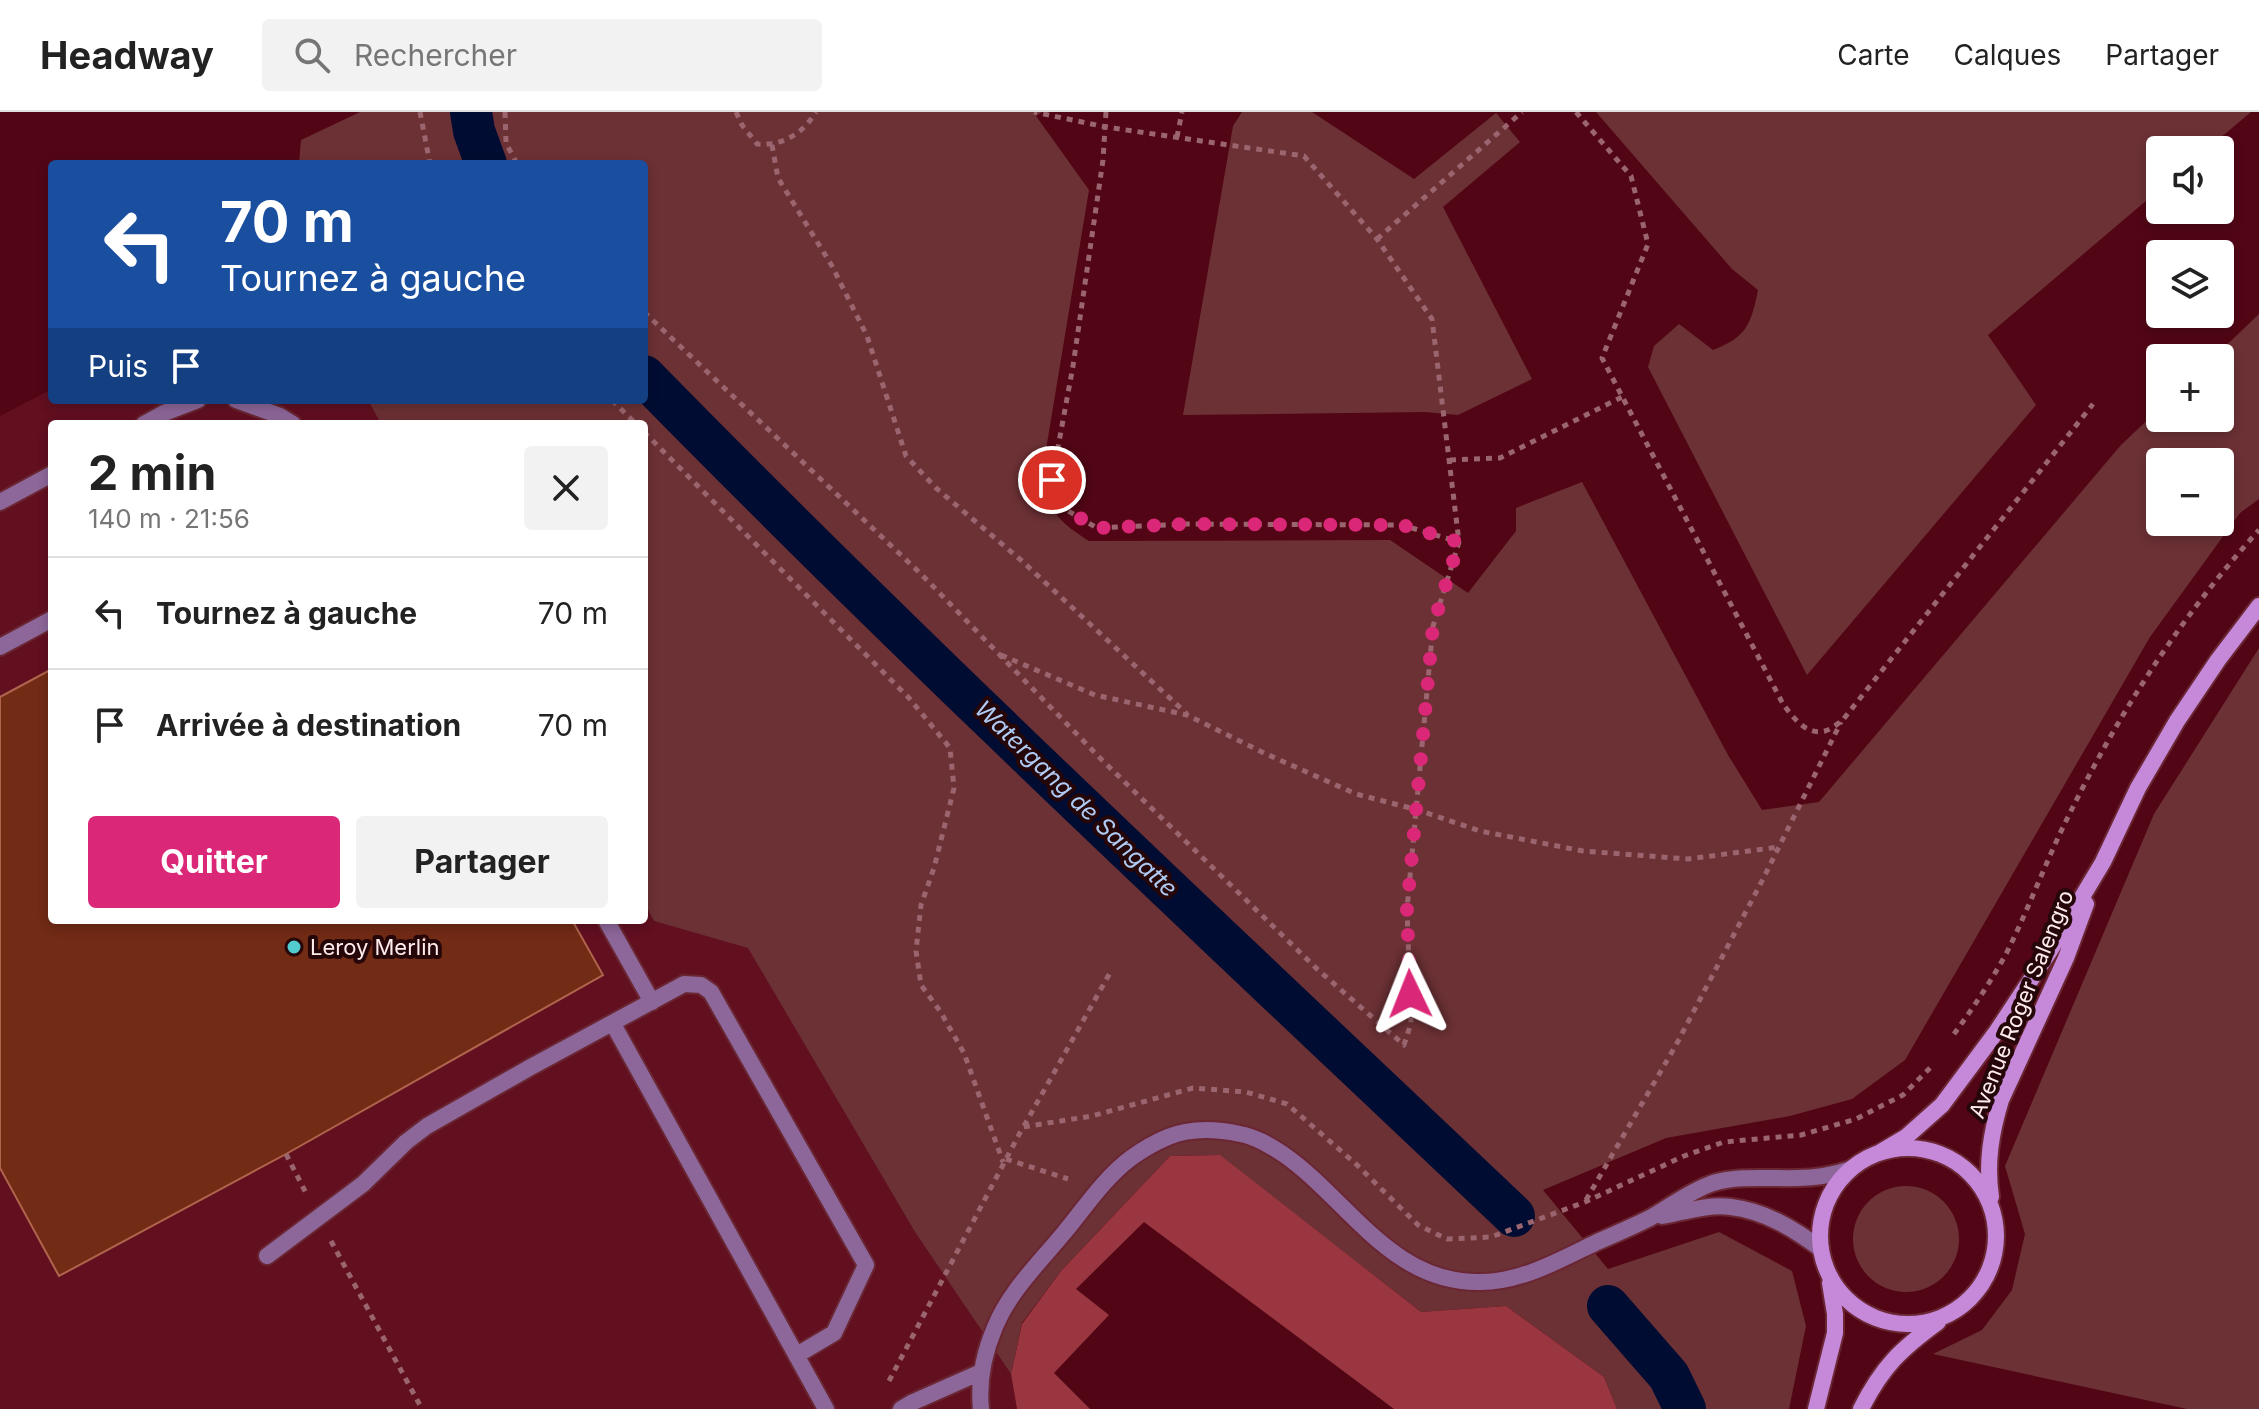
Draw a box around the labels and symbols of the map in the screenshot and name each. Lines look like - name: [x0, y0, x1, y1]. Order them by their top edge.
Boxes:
- pin: [1018, 446, 1086, 514]
- water label: Watergang de Sangatte: [969, 694, 1184, 903]
- street label: Avenue Roger Salengro: [1963, 886, 2079, 1122]
- place label: Leroy Merlin: [310, 934, 439, 960]
- marker: Leroy Merlin: [285, 938, 303, 956]
- position arrow: [1368, 952, 1452, 1036]

